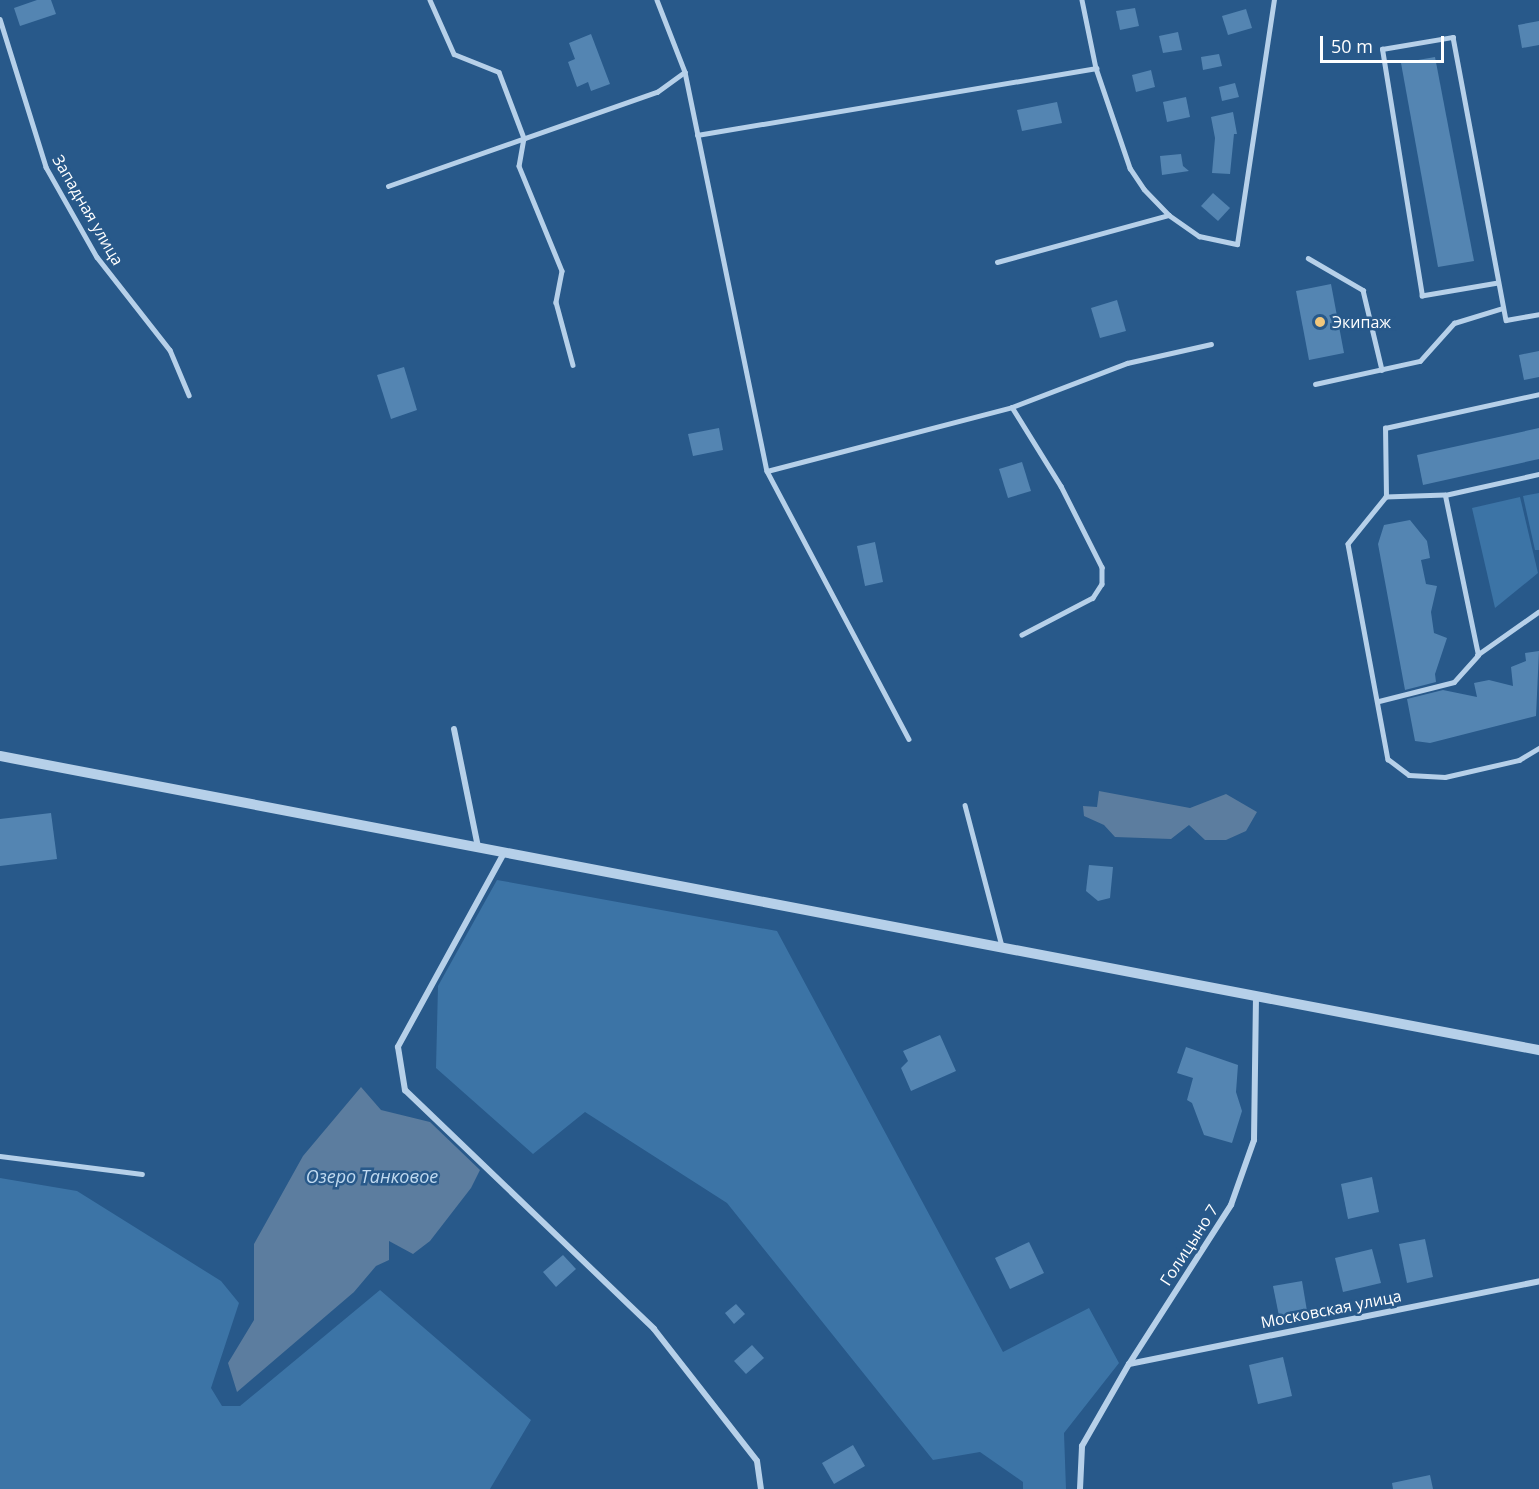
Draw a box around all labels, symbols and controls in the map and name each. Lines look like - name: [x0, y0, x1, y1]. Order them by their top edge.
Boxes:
- scale bar: [1323, 24, 1448, 62]
- text: 50 m: [1331, 34, 1373, 58]
- street label: Западная улица: [49, 151, 127, 269]
- place label: Экипаж: [1332, 312, 1391, 332]
- marker: Экипаж: [1313, 315, 1327, 329]
- water label: Озеро Танковое: [306, 1165, 438, 1187]
- street label: Голицыно 7: [1156, 1201, 1222, 1289]
- street label: Московская улица: [1259, 1286, 1403, 1332]

